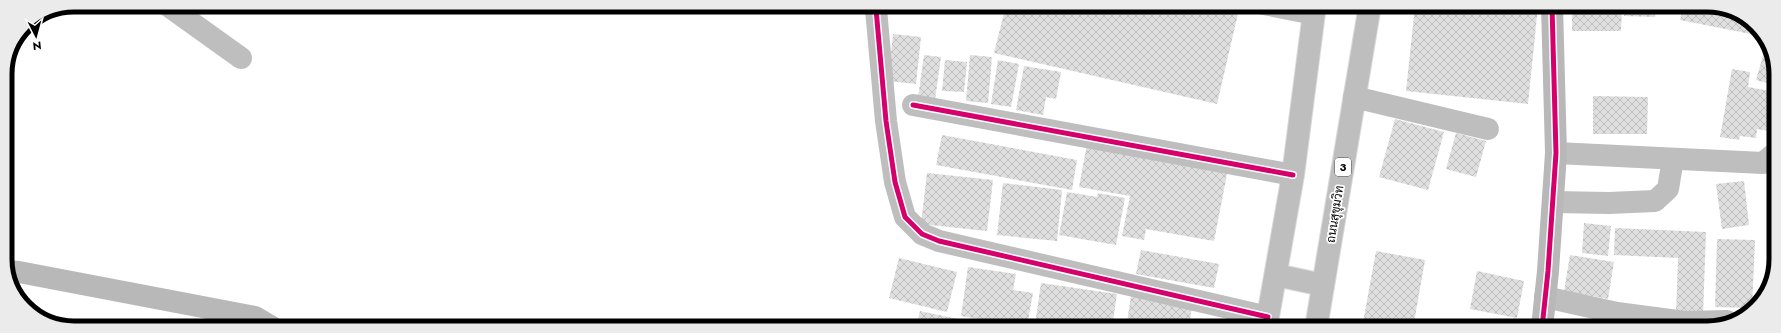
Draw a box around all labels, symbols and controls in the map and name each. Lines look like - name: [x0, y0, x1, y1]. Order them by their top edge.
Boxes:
- north arrow: [16, 16, 56, 56]
- text: N: [32, 38, 42, 54]
- road number: 3: [1335, 158, 1351, 176]
- street label: ถนนสุขุมวิท: [1322, 184, 1348, 244]

